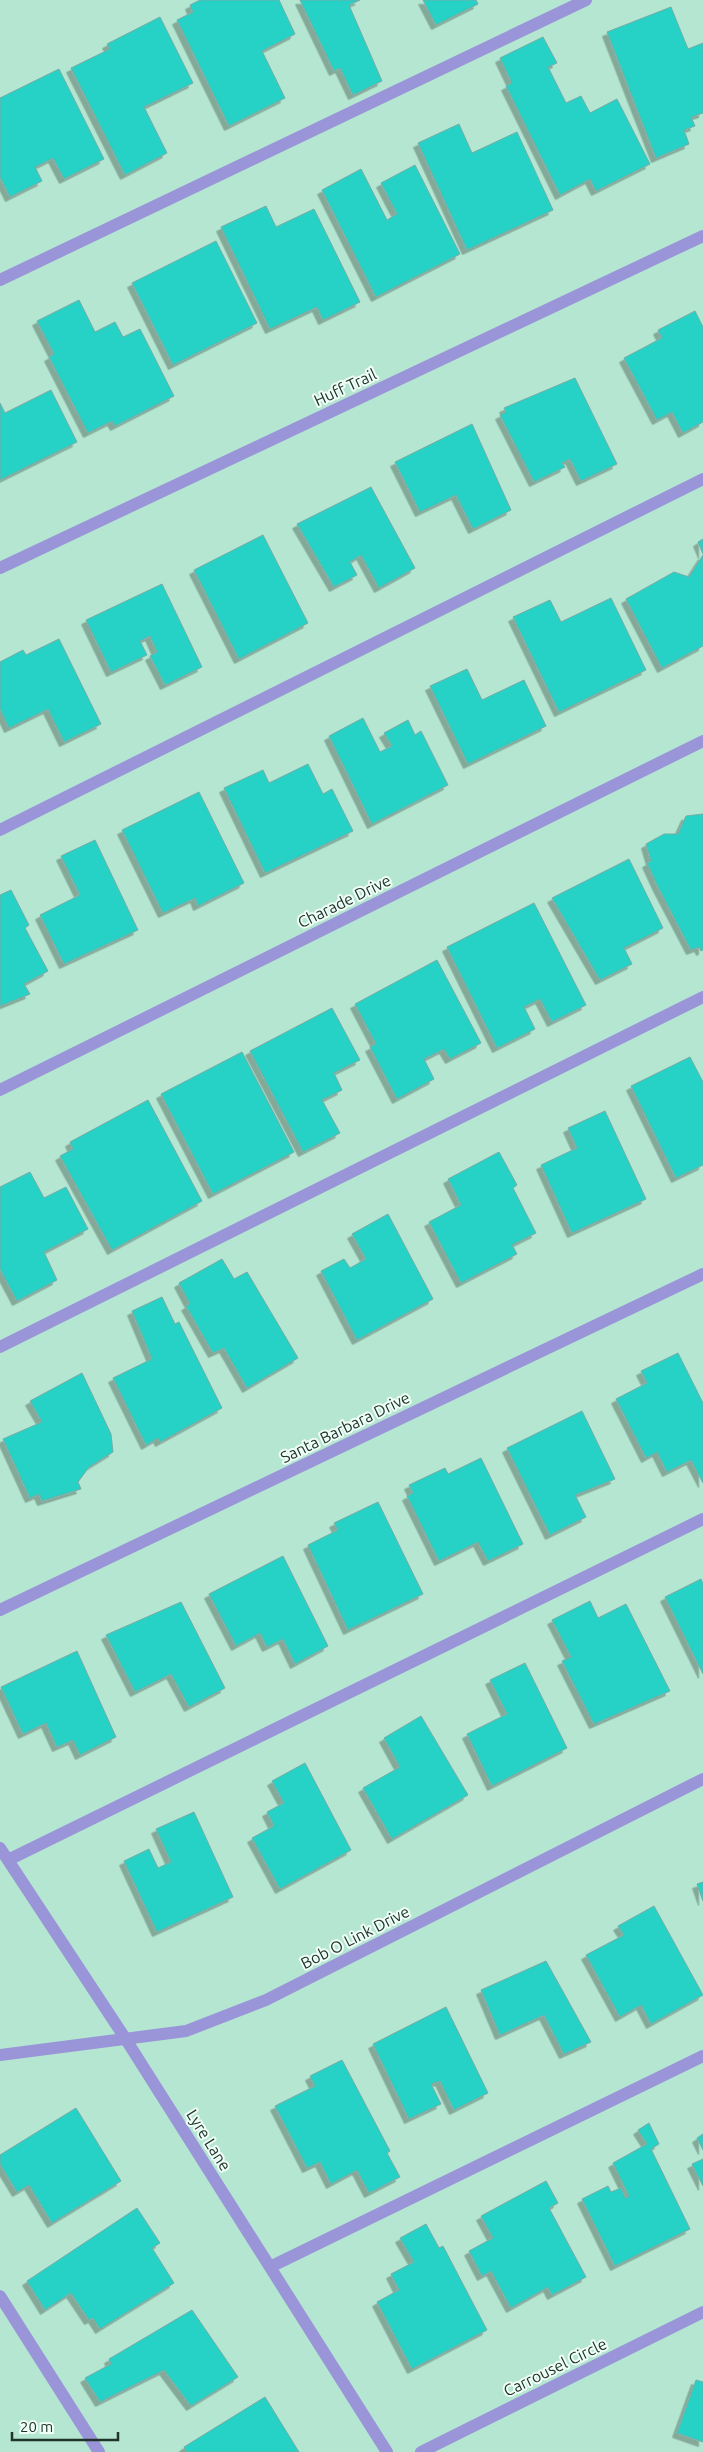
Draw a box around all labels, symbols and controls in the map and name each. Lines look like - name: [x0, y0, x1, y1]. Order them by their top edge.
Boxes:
- street label: Huff Trail: [311, 365, 379, 409]
- street label: Charade Drive: [295, 871, 393, 931]
- street label: Santa Barbara Drive: [277, 1388, 413, 1466]
- street label: Bob O Link Drive: [298, 1902, 412, 1972]
- street label: Lyre Lane: [183, 2106, 235, 2174]
- street label: Carrousel Circle: [500, 2334, 610, 2400]
- scale bar: [12, 2410, 119, 2442]
- text: 20 m: [20, 2418, 53, 2435]

